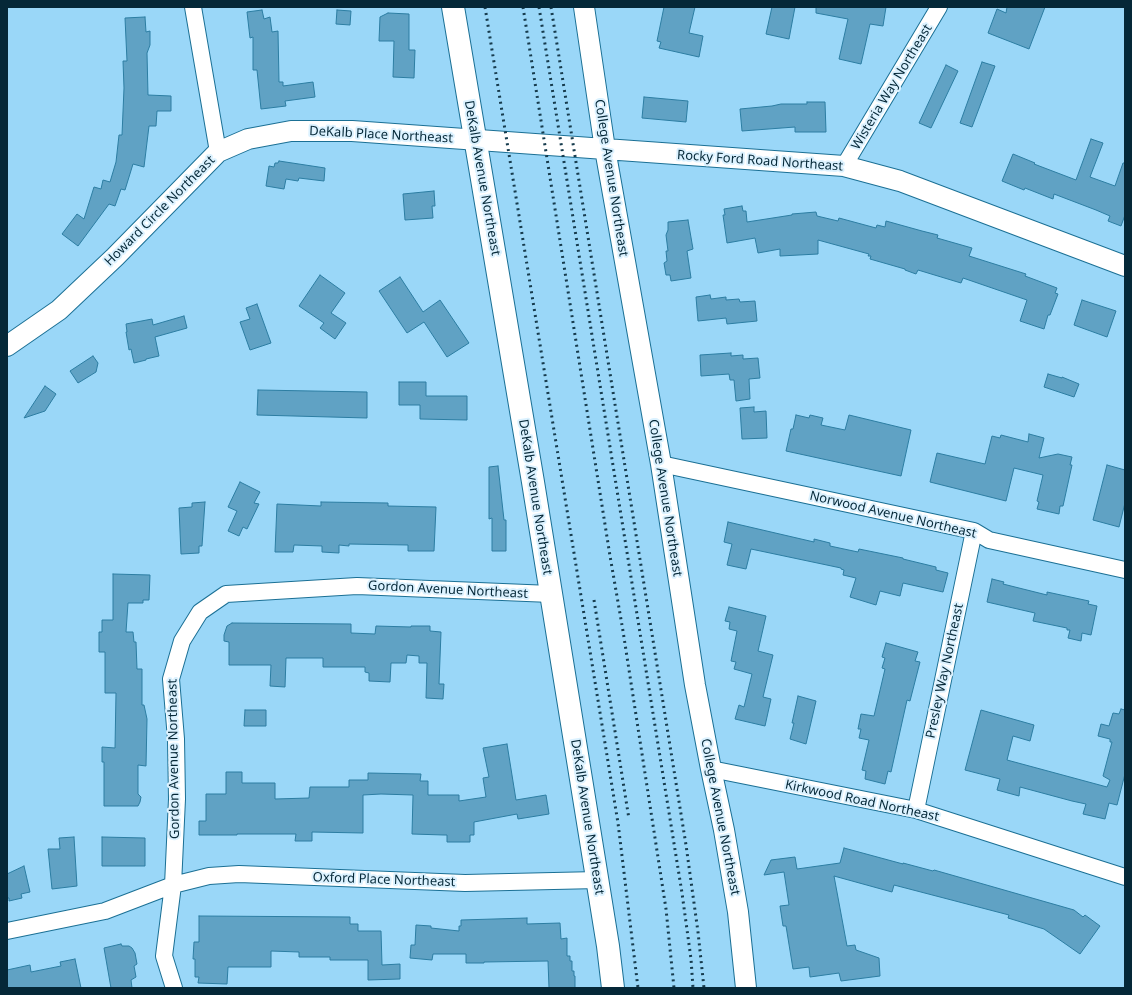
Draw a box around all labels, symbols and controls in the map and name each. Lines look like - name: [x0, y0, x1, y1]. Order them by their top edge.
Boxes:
- street label: Wisteria Way Northeast: [848, 21, 936, 153]
- street label: College Avenue Northeast: [591, 98, 631, 258]
- street label: DeKalb Avenue Northeast: [461, 99, 503, 257]
- street label: DeKalb Place Northeast: [309, 123, 453, 147]
- street label: Rocky Ford Road Northeast: [677, 147, 843, 175]
- street label: Howard Circle Northeast: [102, 153, 218, 269]
- street label: DeKalb Avenue Northeast: [515, 418, 555, 576]
- street label: College Avenue Northeast: [645, 418, 685, 578]
- street label: Norwood Avenue Northeast: [808, 488, 978, 542]
- street label: Gordon Avenue Northeast: [368, 578, 528, 602]
- street label: Presley Way Northeast: [923, 602, 967, 740]
- street label: Gordon Avenue Northeast: [165, 679, 183, 839]
- street label: College Avenue Northeast: [697, 737, 743, 897]
- street label: DeKalb Avenue Northeast: [567, 738, 607, 896]
- street label: Kirkwood Road Northeast: [784, 777, 940, 825]
- street label: Oxford Place Northeast: [312, 870, 456, 890]

